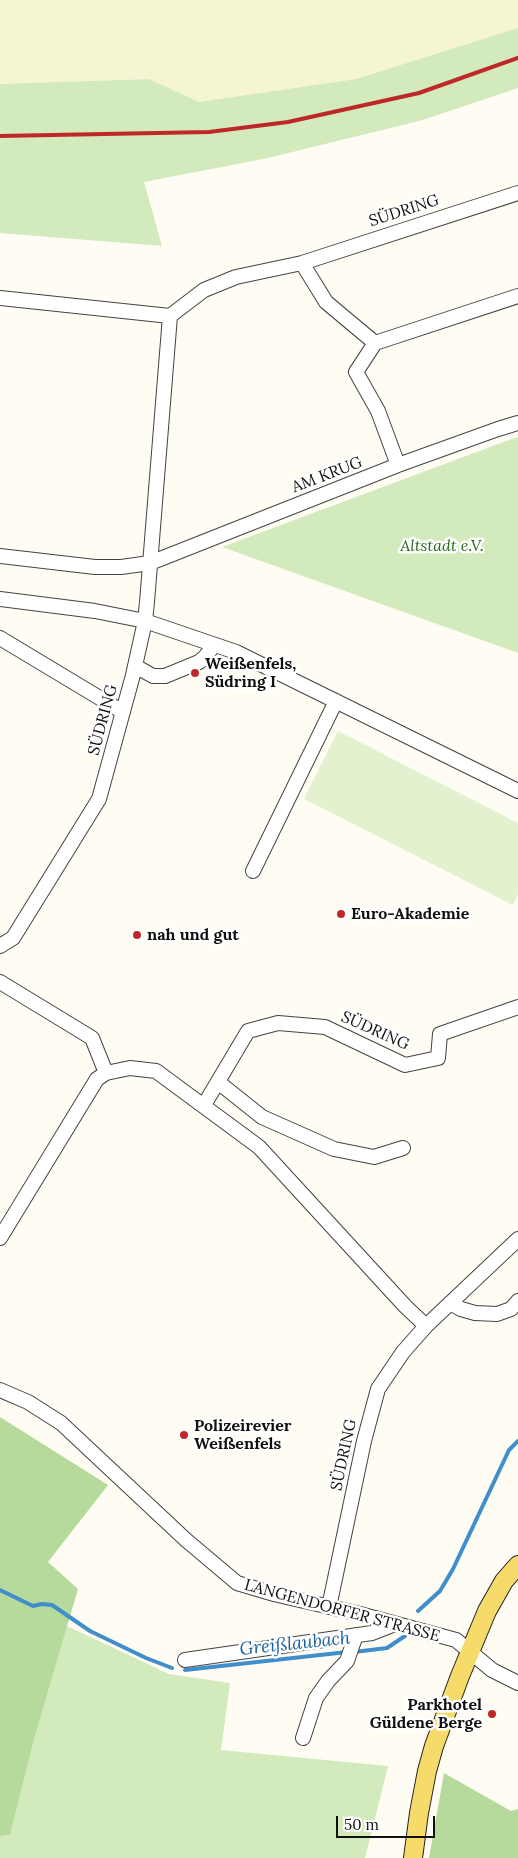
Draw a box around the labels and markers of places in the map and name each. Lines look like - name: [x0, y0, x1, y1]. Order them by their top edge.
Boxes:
- place label: Weißenfels, Südring I: [205, 654, 296, 692]
- marker: Weißenfels, Südring I: [189, 667, 201, 679]
- place label: Euro-Akademie: [351, 904, 469, 924]
- marker: Euro-Akademie: [335, 908, 347, 920]
- place label: nah und gut: [147, 925, 239, 945]
- marker: nah und gut: [131, 929, 143, 941]
- place label: Polizeirevier Weißenfels: [194, 1416, 292, 1454]
- marker: Polizeirevier Weißenfels: [178, 1429, 190, 1441]
- place label: Parkhotel Güldene Berge: [370, 1695, 482, 1733]
- marker: Parkhotel Güldene Berge: [486, 1708, 498, 1720]

